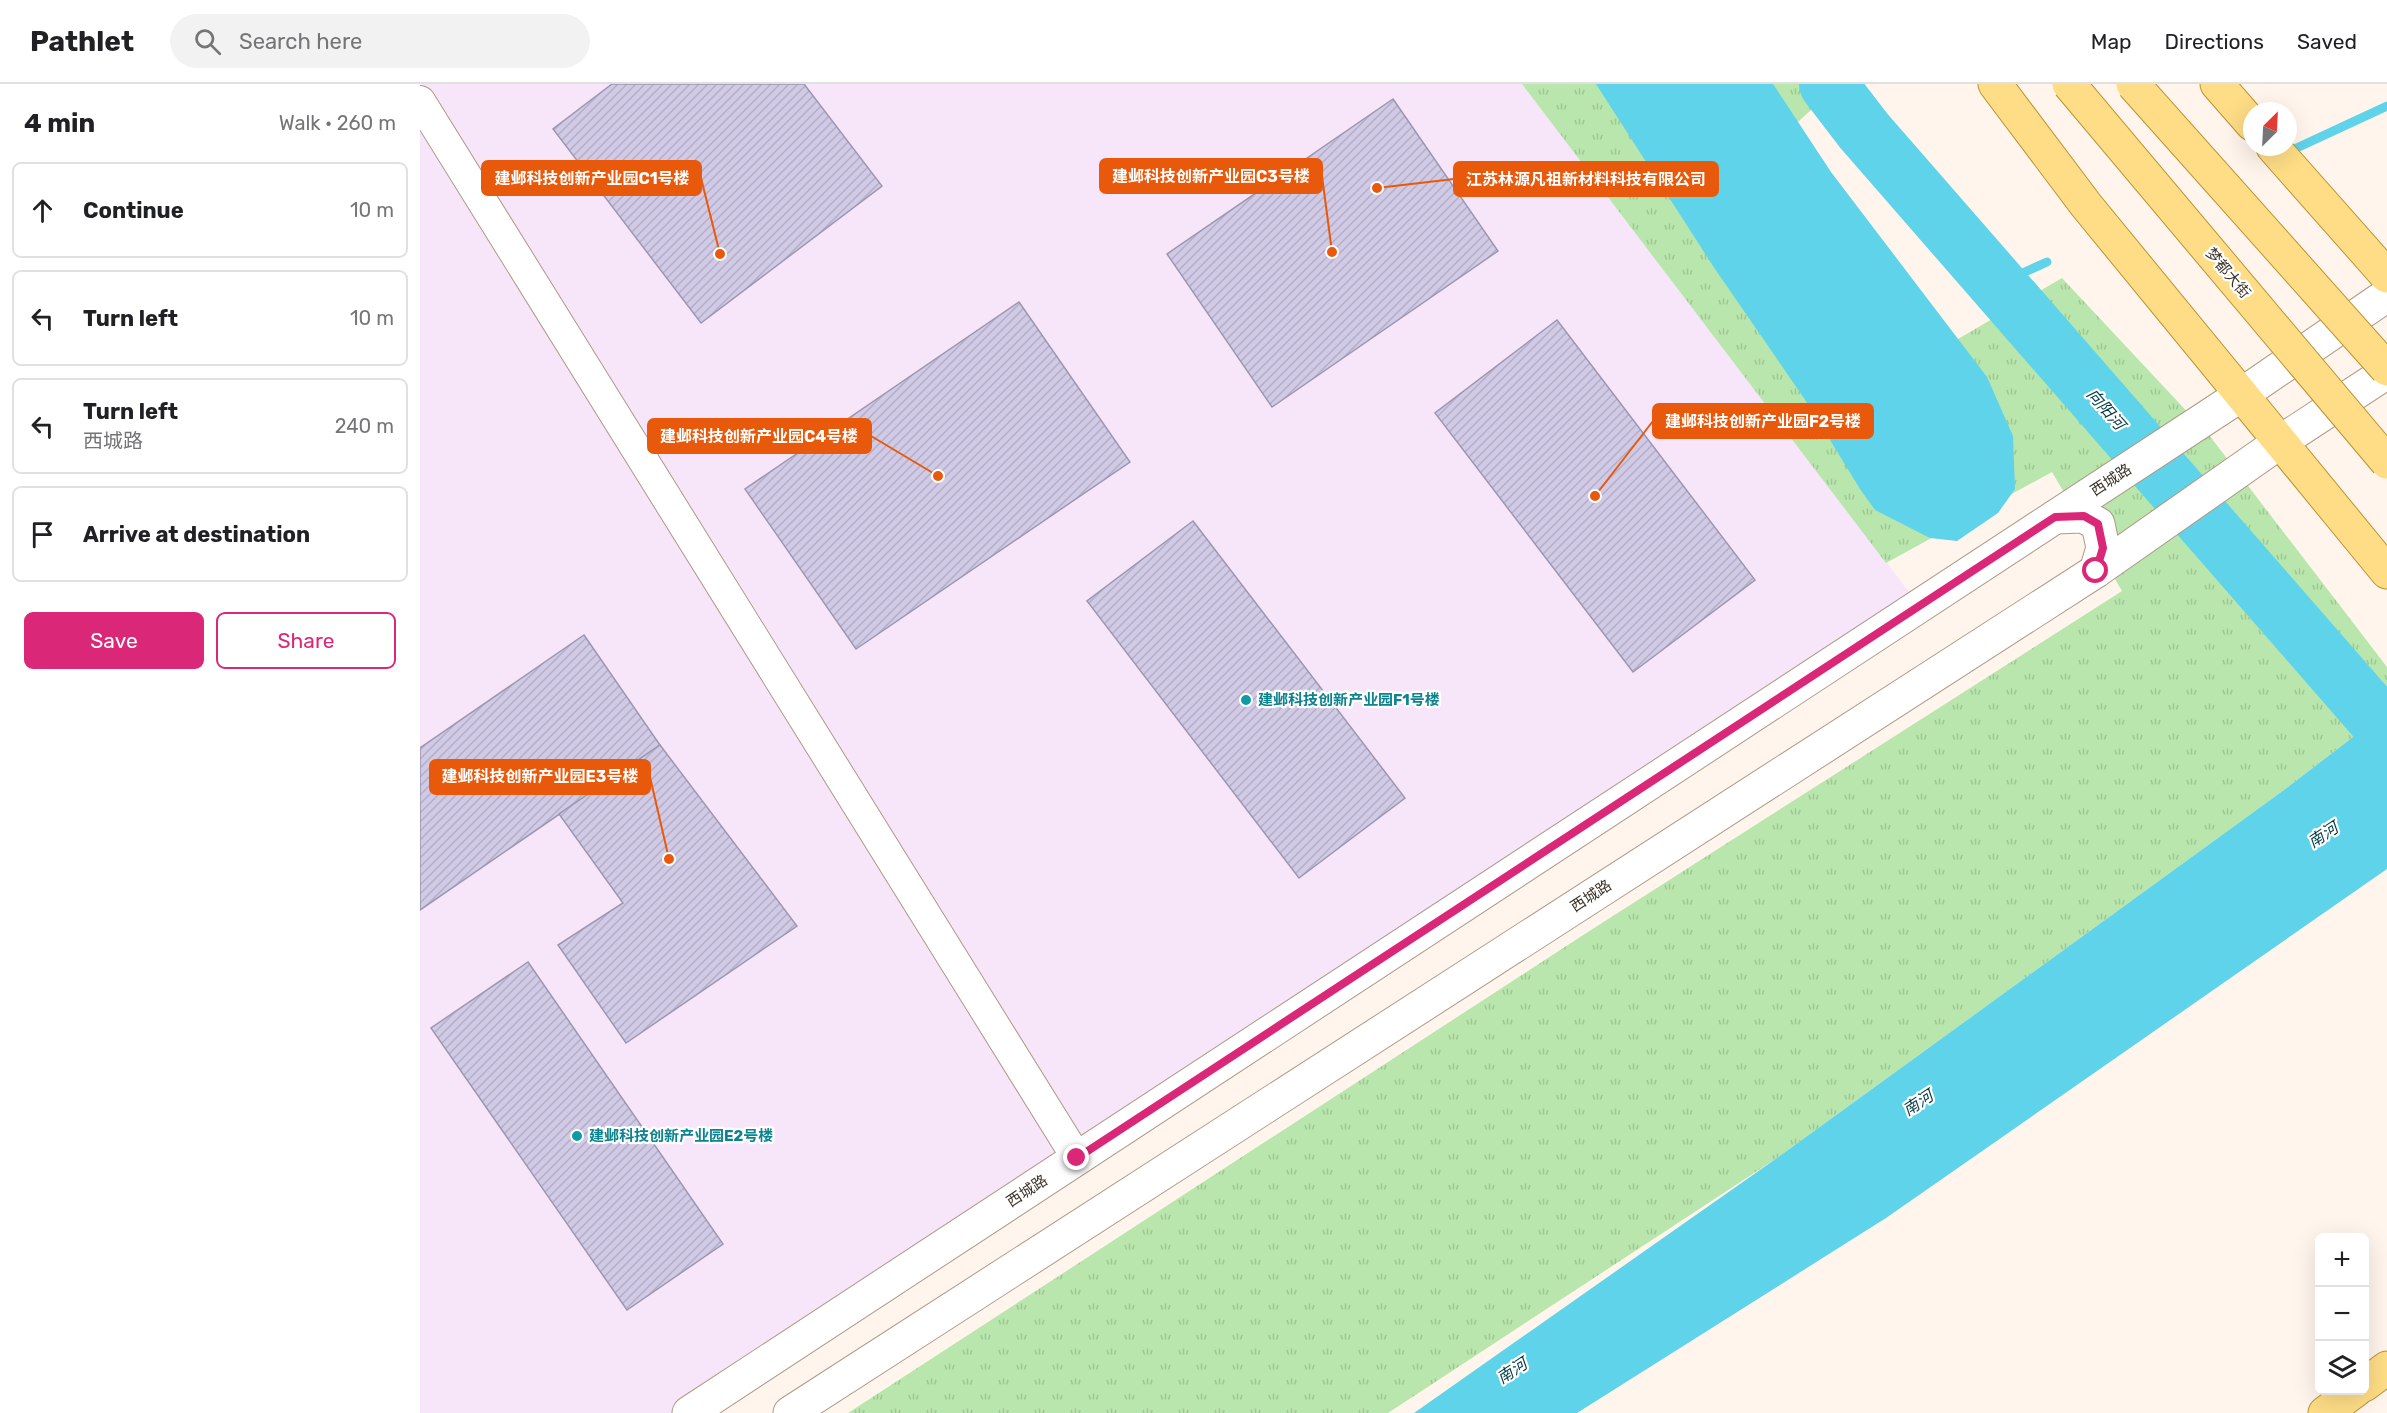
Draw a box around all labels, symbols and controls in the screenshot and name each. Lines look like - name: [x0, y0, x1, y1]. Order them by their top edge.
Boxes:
- search box: [170, 14, 590, 68]
- text: Pathlet: [30, 25, 134, 58]
- icon: search: [191, 25, 224, 58]
- text: Search here: [239, 28, 362, 55]
- text: Map: [2091, 29, 2132, 54]
- text: Directions: [2165, 29, 2264, 54]
- text: Saved: [2297, 29, 2357, 54]
- north arrow: [2243, 102, 2297, 156]
- text: 4 min: [24, 108, 95, 139]
- text: Walk · 260 m: [279, 111, 396, 135]
- callout: 建邺科技创新产业园C3号楼: [1100, 159, 1322, 193]
- callout: 建邺科技创新产业园C1号楼: [482, 161, 701, 195]
- callout: 江苏林源凡祖新材料科技有限公司: [1454, 162, 1718, 196]
- text: 建邺科技创新产业园C3号楼: [1112, 167, 1310, 186]
- text: 建邺科技创新产业园C1号楼: [494, 169, 690, 188]
- text: 江苏林源凡祖新材料科技有限公司: [1466, 170, 1706, 189]
- icon: ahead: [26, 194, 59, 227]
- text: Continue: [83, 197, 184, 224]
- text: 10 m: [350, 198, 394, 222]
- street label: 梦都大街: [2202, 244, 2254, 302]
- icon: left: [26, 302, 59, 335]
- text: Turn left: [83, 305, 178, 332]
- text: 10 m: [350, 306, 394, 330]
- water label: 向阳河: [2083, 385, 2131, 436]
- text: Turn left: [83, 398, 178, 425]
- callout: 建邺科技创新产业园F2号楼: [1653, 404, 1873, 438]
- icon: left: [26, 410, 59, 443]
- text: 建邺科技创新产业园F2号楼: [1665, 412, 1861, 431]
- text: 240 m: [335, 414, 394, 438]
- callout: 建邺科技创新产业园C4号楼: [648, 419, 871, 453]
- text: 建邺科技创新产业园C4号楼: [660, 427, 858, 446]
- text: 西城路: [83, 429, 143, 453]
- street label: 西城路: [2087, 460, 2135, 500]
- icon: arrive: [26, 518, 59, 551]
- text: Arrive at destination: [83, 521, 310, 548]
- route start: [2082, 557, 2108, 583]
- button: Save: [24, 612, 204, 669]
- button: Share: [216, 612, 396, 669]
- place label: 建邺科技创新产业园F1号楼: [1258, 691, 1440, 709]
- marker: 建邺科技创新产业园F1号楼: [1239, 693, 1253, 707]
- callout: 建邺科技创新产业园E3号楼: [430, 760, 650, 794]
- text: 建邺科技创新产业园E3号楼: [442, 767, 638, 786]
- water label: 南河: [2304, 817, 2344, 852]
- street label: 西城路: [1567, 876, 1615, 916]
- water label: 南河: [1899, 1085, 1939, 1120]
- place label: 建邺科技创新产业园E2号楼: [589, 1127, 773, 1145]
- marker: 建邺科技创新产业园E2号楼: [570, 1129, 584, 1143]
- route end: [1063, 1144, 1089, 1170]
- street label: 西城路: [1003, 1171, 1051, 1211]
- map controls: [2315, 1233, 2369, 1395]
- button: +: [2315, 1233, 2369, 1287]
- button: −: [2315, 1287, 2369, 1341]
- button: layers: [2315, 1341, 2369, 1395]
- water label: 南河: [1493, 1353, 1533, 1388]

